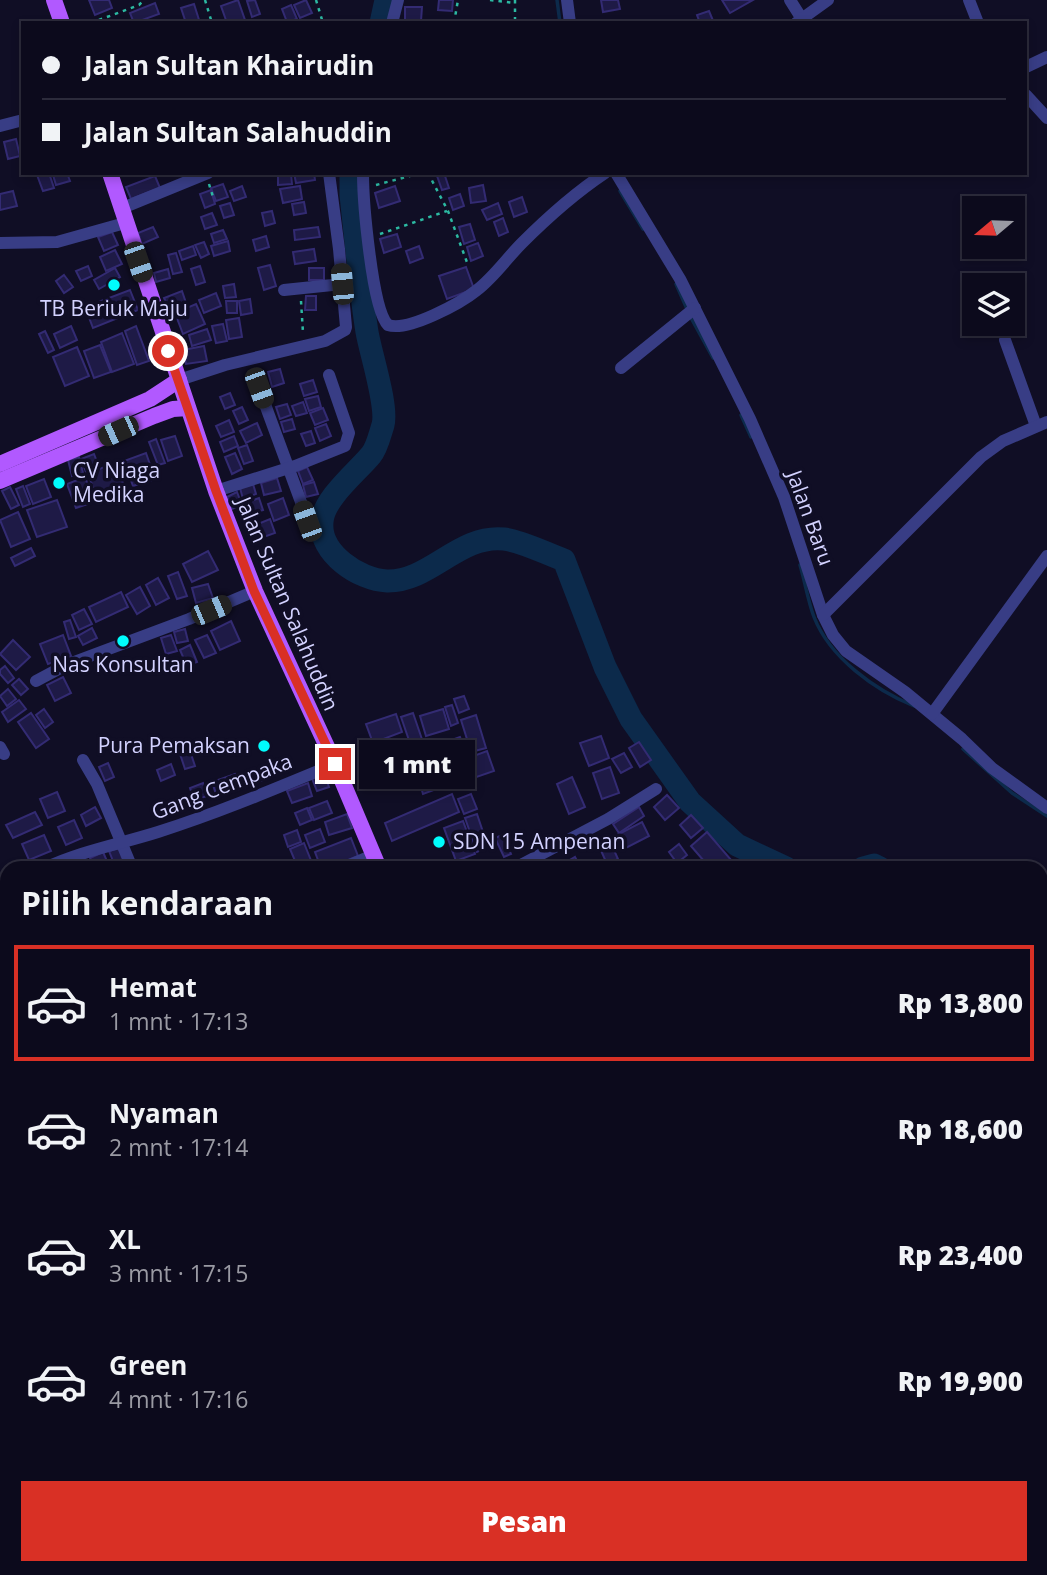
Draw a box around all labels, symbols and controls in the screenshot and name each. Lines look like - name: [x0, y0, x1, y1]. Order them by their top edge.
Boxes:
- text: Jalan Sultan Khairudin: [84, 47, 374, 83]
- text: Jalan Sultan Salahuddin: [84, 114, 392, 150]
- north arrow: [962, 196, 1026, 259]
- map controls: [962, 196, 1025, 336]
- car: [122, 239, 155, 285]
- car: [330, 262, 355, 306]
- button: layers: [962, 273, 1025, 336]
- marker: TB Beriuk Maju: [106, 277, 122, 293]
- place label: TB Beriuk Maju: [40, 294, 188, 322]
- route start: [152, 335, 184, 367]
- car: [242, 365, 277, 411]
- car: [95, 413, 142, 449]
- place label: CV Niaga Medika: [73, 456, 160, 508]
- street label: Jalan Baru: [780, 464, 841, 569]
- marker: CV Niaga Medika: [51, 475, 67, 491]
- street label: Jalan Sultan Salahuddin: [229, 491, 346, 715]
- car: [290, 498, 325, 544]
- car: [188, 592, 235, 628]
- marker: Nas Konsultan: [115, 633, 131, 649]
- place label: Nas Konsultan: [52, 650, 194, 678]
- place label: Pura Pemaksan: [98, 731, 250, 759]
- marker: Pura Pemaksan: [256, 738, 272, 754]
- callout: 1 mnt: [360, 740, 475, 788]
- street label: Gang Cempaka: [147, 746, 296, 826]
- route end: [319, 748, 351, 780]
- text: 1 mnt: [383, 748, 451, 780]
- place label: SDN 15 Ampenan: [453, 827, 625, 855]
- marker: SDN 15 Ampenan: [431, 834, 447, 850]
- text: Pilih kendaraan: [21, 881, 273, 924]
- text: Hemat: [109, 969, 197, 1005]
- icon: car: [25, 972, 88, 1035]
- text: Rp 13,800: [898, 985, 1023, 1021]
- text: 1 mnt · 17:13: [109, 1005, 248, 1037]
- text: Nyaman: [109, 1095, 219, 1131]
- icon: car: [25, 1098, 88, 1161]
- text: Rp 18,600: [898, 1111, 1023, 1147]
- text: 2 mnt · 17:14: [109, 1131, 248, 1163]
- text: XL: [109, 1221, 141, 1257]
- icon: car: [25, 1224, 88, 1287]
- text: Rp 23,400: [898, 1237, 1023, 1273]
- text: 3 mnt · 17:15: [109, 1257, 248, 1289]
- text: Green: [109, 1347, 187, 1383]
- icon: car: [25, 1350, 88, 1413]
- text: Rp 19,900: [898, 1363, 1023, 1399]
- text: 4 mnt · 17:16: [109, 1383, 248, 1415]
- button: Pesan: [21, 1481, 1027, 1561]

